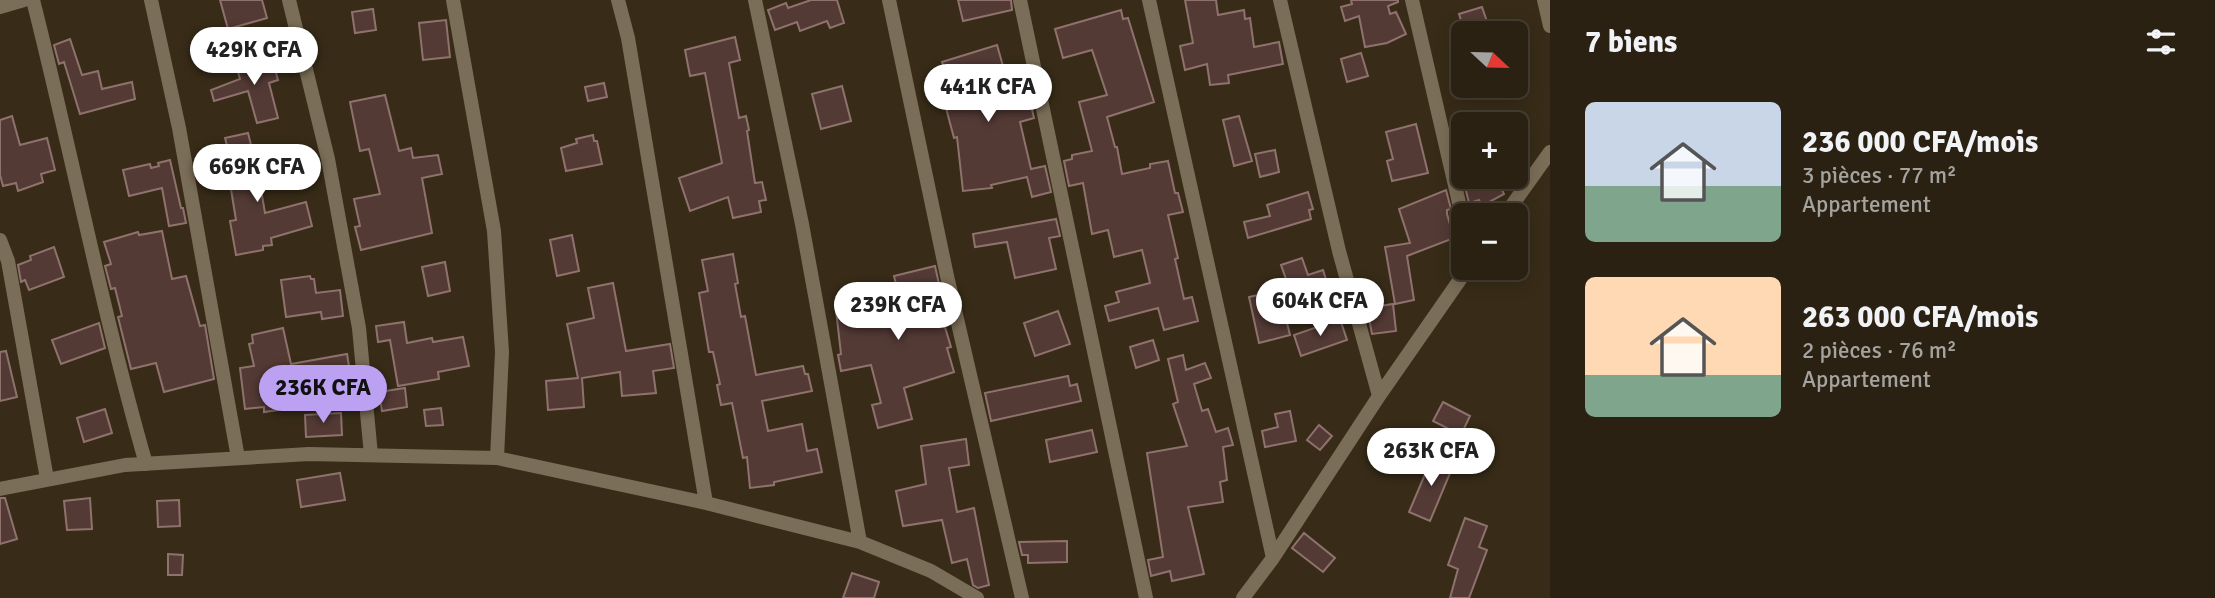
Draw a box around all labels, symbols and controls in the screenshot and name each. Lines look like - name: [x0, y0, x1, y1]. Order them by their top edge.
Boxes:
- north arrow: [1451, 21, 1528, 98]
- map controls: [1451, 21, 1528, 280]
- icon: filters: [2142, 23, 2180, 61]
- text: 7 biens: [1585, 24, 1677, 61]
- pin: 429K CFA: [182, 28, 326, 87]
- text: 429K CFA: [206, 35, 302, 64]
- pin: 441K CFA: [916, 64, 1060, 124]
- text: 441K CFA: [940, 72, 1036, 101]
- button: +: [1451, 112, 1528, 189]
- text: 236 000 CFA/mois: [1802, 124, 2038, 161]
- icon: home: [1641, 130, 1725, 214]
- pin: 669K CFA: [185, 144, 329, 204]
- text: 669K CFA: [209, 152, 305, 181]
- text: 3 pièces · 77 m²: [1802, 161, 1957, 190]
- text: Appartement: [1802, 190, 1931, 219]
- button: −: [1451, 203, 1528, 280]
- pin: 604K CFA: [1248, 278, 1392, 338]
- pin: 239K CFA: [826, 282, 970, 342]
- text: 604K CFA: [1272, 286, 1368, 315]
- text: 239K CFA: [850, 290, 946, 319]
- text: 263 000 CFA/mois: [1802, 299, 2038, 336]
- icon: home: [1641, 305, 1725, 389]
- text: 2 pièces · 76 m²: [1802, 336, 1957, 365]
- text: Appartement: [1802, 365, 1931, 394]
- pin: 236K CFA: [251, 366, 395, 425]
- text: 236K CFA: [275, 373, 371, 402]
- pin: 263K CFA: [1359, 428, 1503, 488]
- text: 263K CFA: [1383, 436, 1479, 465]

